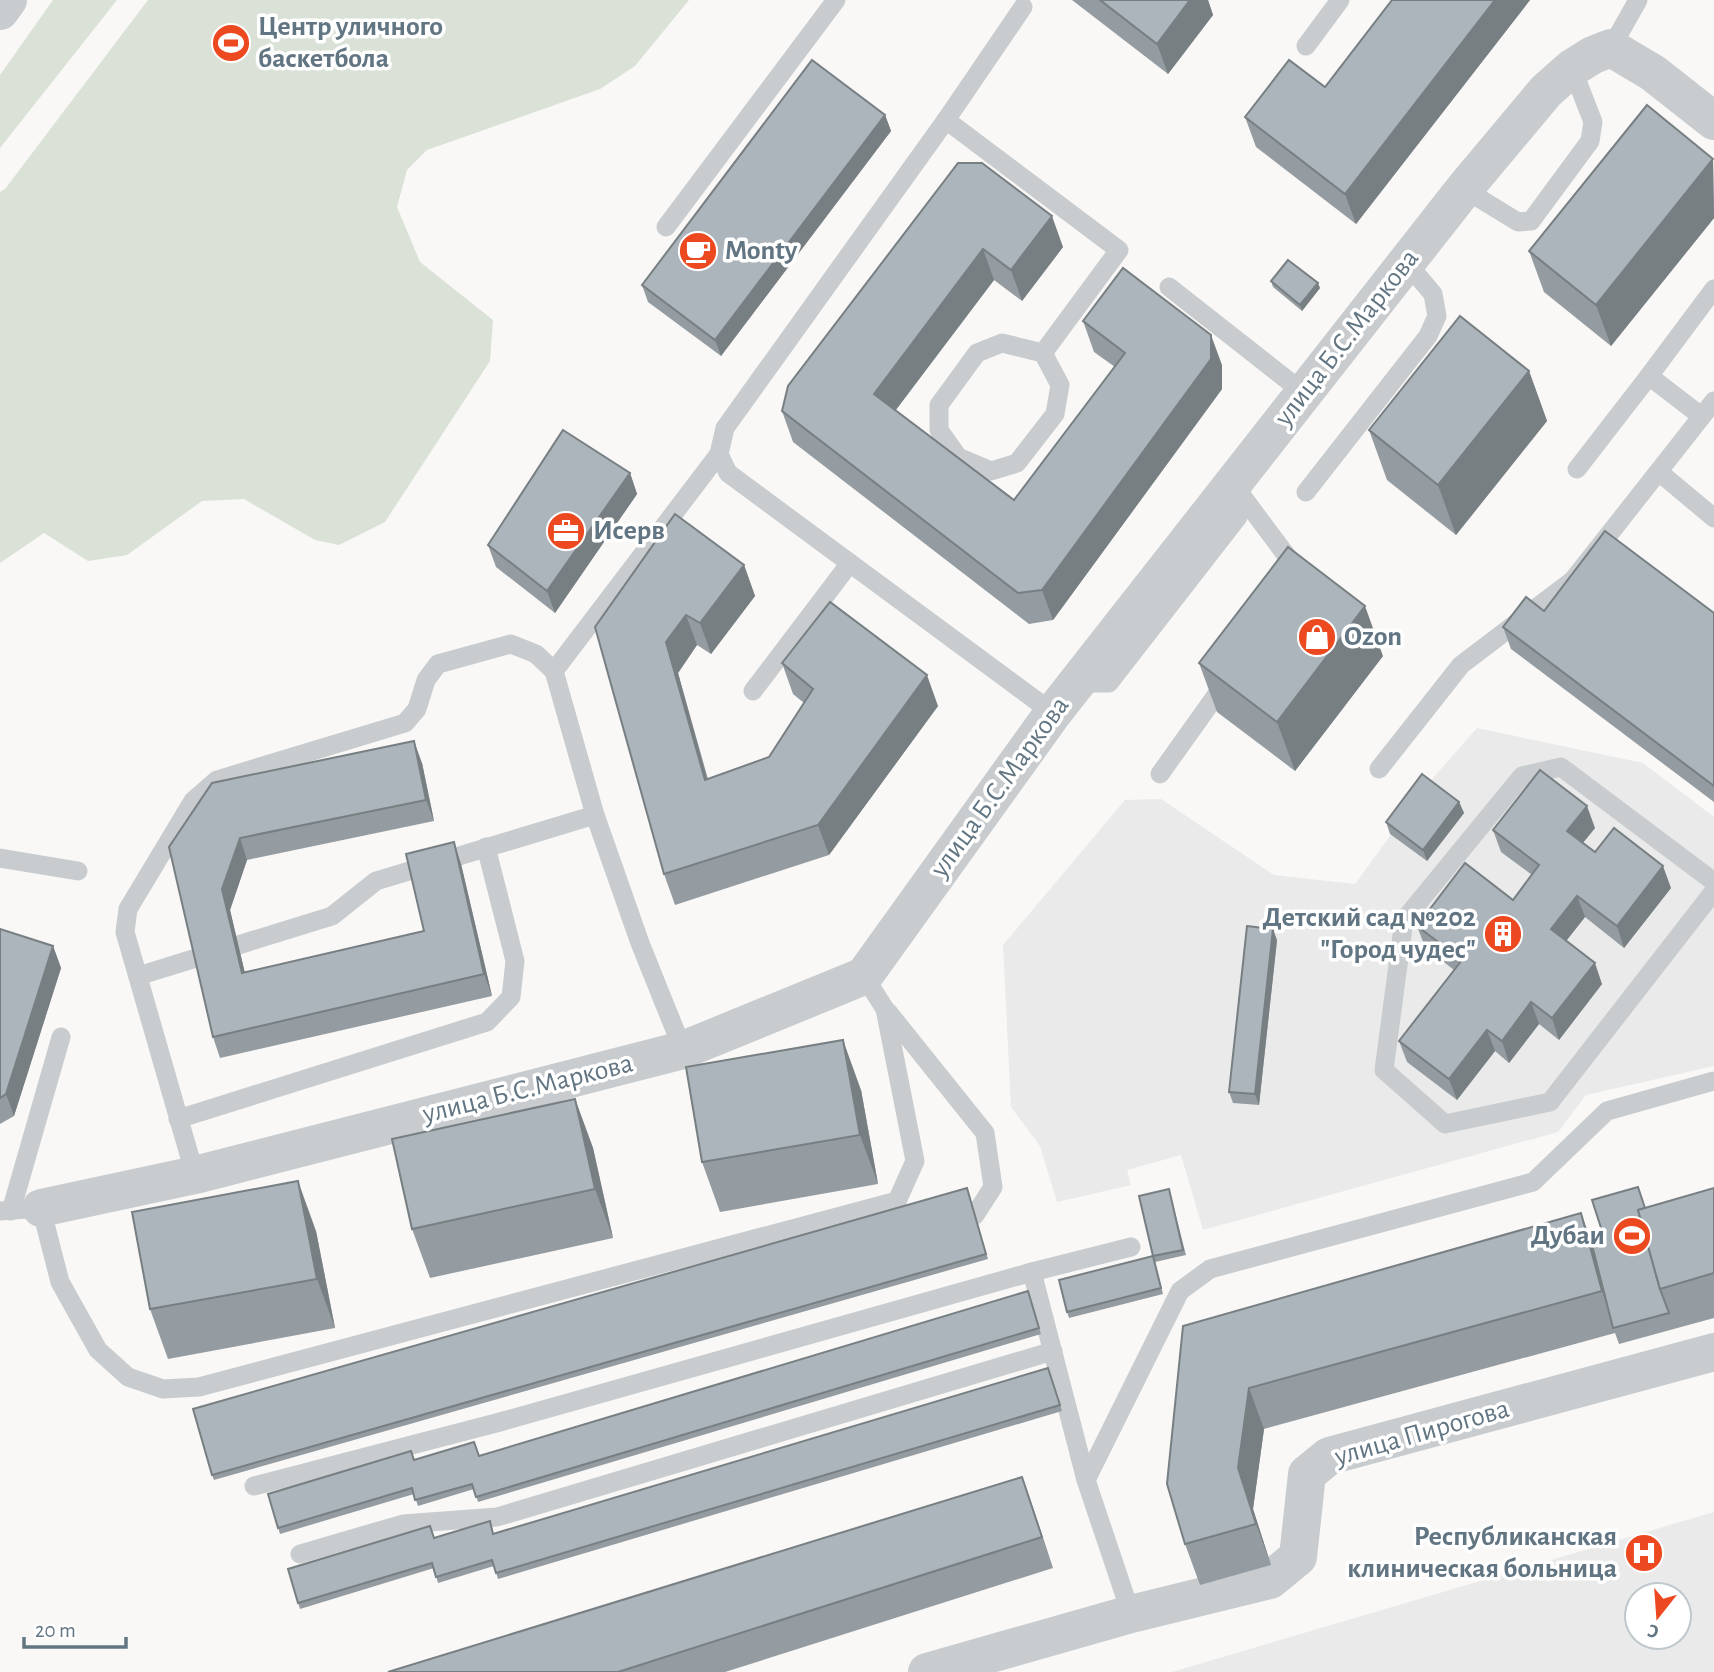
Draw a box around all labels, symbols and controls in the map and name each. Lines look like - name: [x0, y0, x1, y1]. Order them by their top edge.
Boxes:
- place label: Центр уличного баскетбола: [258, 13, 443, 73]
- sports icon: Центр уличного баскетбола: [210, 22, 252, 64]
- cafe icon: Monty: [677, 230, 719, 272]
- place label: Monty: [725, 237, 798, 265]
- street label: улица Б.С.Маркова: [1269, 244, 1424, 432]
- office icon: Исерв: [545, 510, 587, 552]
- place label: Исерв: [593, 517, 665, 545]
- shop icon: Ozon: [1296, 616, 1338, 658]
- place label: Ozon: [1344, 623, 1402, 651]
- street label: улица Б.С.Маркова: [925, 691, 1075, 883]
- place label: Детский сад №202 "Город чудес": [1263, 904, 1476, 964]
- building icon: Детский сад №202 "Город чудес": [1482, 913, 1524, 955]
- street label: улица Б.С.Маркова: [419, 1049, 636, 1129]
- sports icon: Дубаи: [1611, 1215, 1653, 1257]
- place label: Дубаи: [1531, 1222, 1605, 1250]
- street label: улица Пирогова: [1331, 1395, 1513, 1472]
- place label: Республиканская клиническая больница: [1347, 1523, 1617, 1583]
- hospital icon: Республиканская клиническая больница: [1623, 1532, 1665, 1574]
- north arrow: [1623, 1581, 1693, 1651]
- scale bar: [24, 1606, 126, 1650]
- text: 20 m: [35, 1620, 76, 1641]
- text: С: [1646, 1620, 1661, 1641]

